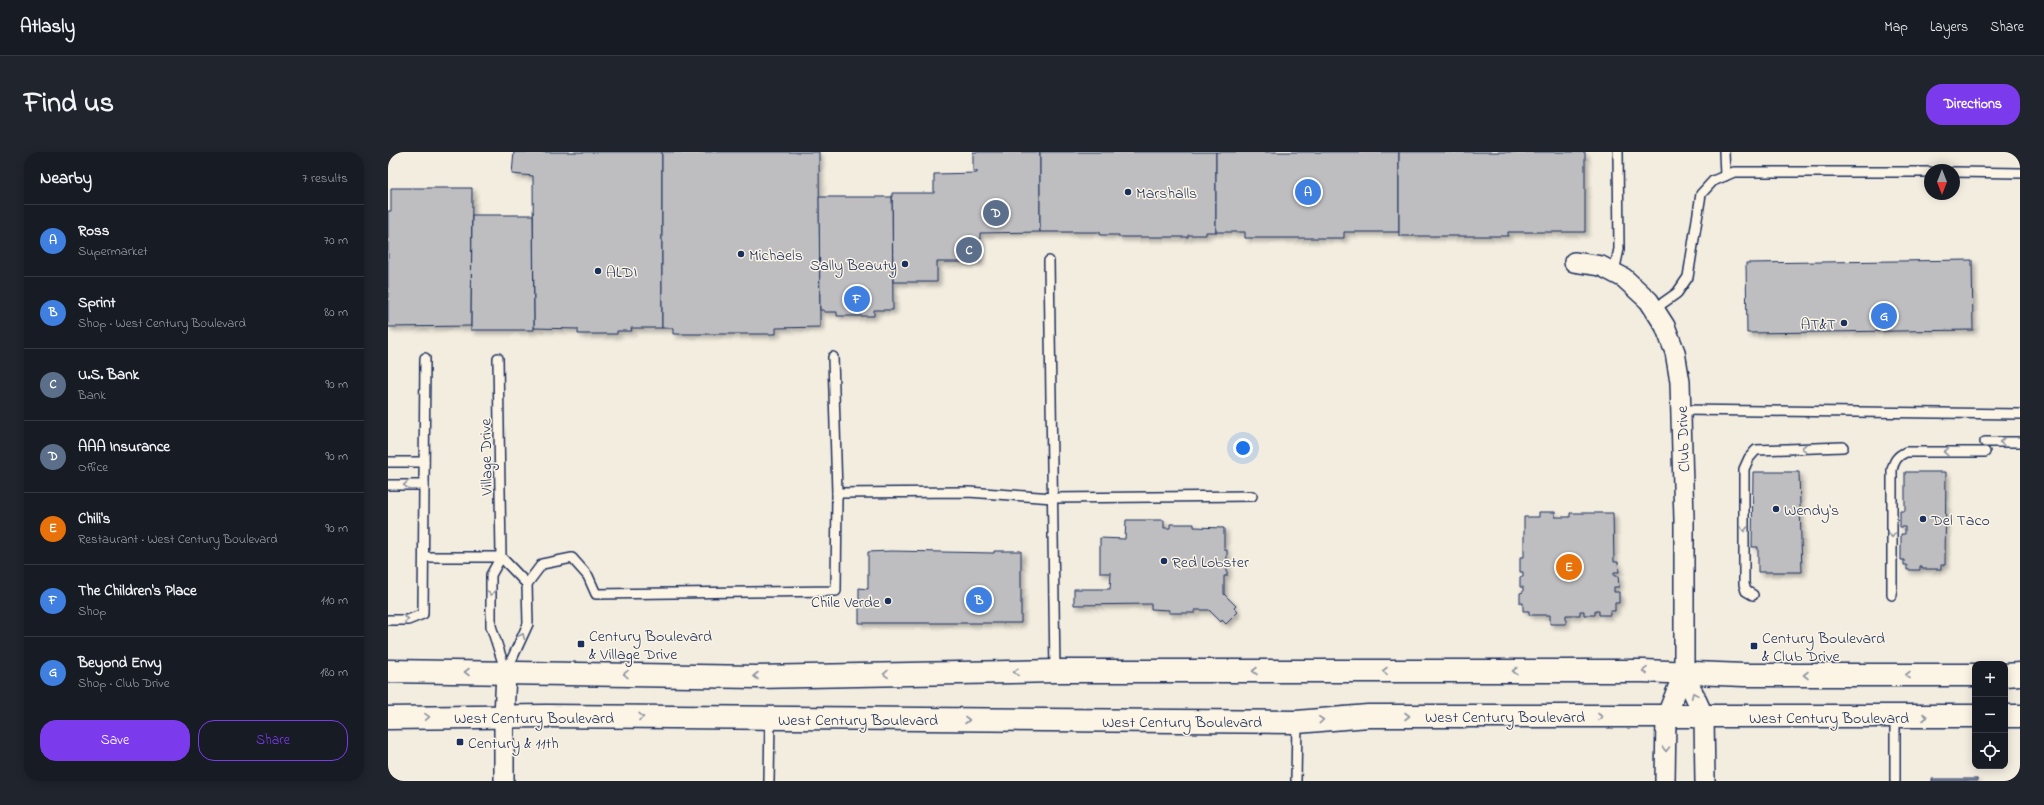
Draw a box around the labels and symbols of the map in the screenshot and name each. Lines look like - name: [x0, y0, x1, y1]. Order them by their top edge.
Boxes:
- north arrow: [1924, 164, 1960, 200]
- pin: A: [1295, 177, 1321, 207]
- place label: Marshalls: [1136, 182, 1197, 206]
- marker: Marshalls: [1123, 187, 1133, 197]
- pin: D: [983, 198, 1009, 228]
- pin: C: [956, 235, 982, 265]
- place label: Michaels: [749, 244, 803, 268]
- marker: Michaels: [736, 249, 746, 259]
- place label: Sally Beauty: [810, 254, 897, 278]
- marker: Sally Beauty: [900, 259, 910, 269]
- place label: ALDI: [606, 261, 637, 285]
- marker: ALDI: [593, 266, 603, 276]
- pin: F: [844, 284, 870, 314]
- pin: G: [1871, 301, 1897, 331]
- place label: AT&T: [1800, 313, 1836, 337]
- marker: AT&T: [1839, 318, 1849, 328]
- street label: Club Drive: [1671, 404, 1697, 473]
- street label: Village Drive: [474, 417, 500, 497]
- your location: [1233, 438, 1253, 458]
- one-way arrow: [1999, 438, 2005, 446]
- one-way arrow: [1801, 444, 1807, 453]
- one-way arrow: [1943, 448, 1949, 456]
- one-way arrow: [403, 481, 409, 489]
- place label: Wendy's: [1784, 499, 1839, 523]
- marker: Wendy's: [1771, 504, 1781, 514]
- place label: Del Taco: [1930, 509, 1990, 533]
- marker: Del Taco: [1918, 514, 1928, 524]
- one-way arrow: [1740, 526, 1748, 532]
- one-way arrow: [1888, 532, 1896, 538]
- place label: Red Lobster: [1172, 551, 1249, 575]
- pin: E: [1556, 552, 1582, 582]
- marker: Red Lobster: [1159, 556, 1169, 566]
- pin: B: [966, 585, 992, 615]
- one-way arrow: [487, 590, 495, 596]
- place label: Chile Verde: [811, 591, 881, 615]
- marker: Chile Verde: [883, 596, 893, 606]
- one-way arrow: [403, 615, 409, 624]
- place label: Century Boulevard & Village Drive: [589, 625, 712, 667]
- place label: Century Boulevard & Club Drive: [1762, 627, 1885, 669]
- one-way arrow: [517, 633, 525, 641]
- marker: Century Boulevard & Village Drive: [576, 639, 586, 649]
- marker: Century Boulevard & Club Drive: [1749, 641, 1759, 651]
- one-way arrow: [1252, 667, 1258, 675]
- one-way arrow: [1382, 667, 1388, 675]
- one-way arrow: [1512, 667, 1518, 675]
- one-way arrow: [1642, 667, 1648, 675]
- one-way arrow: [464, 668, 470, 676]
- one-way arrow: [1013, 668, 1019, 676]
- one-way arrow: [623, 670, 629, 678]
- one-way arrow: [883, 670, 889, 678]
- one-way arrow: [1803, 671, 1809, 679]
- one-way arrow: [1905, 671, 1911, 679]
- one-way arrow: [753, 672, 759, 680]
- one-way arrow: [1691, 691, 1699, 699]
- street label: West Century Boulevard: [1425, 706, 1585, 730]
- street label: West Century Boulevard: [454, 707, 614, 731]
- street label: West Century Boulevard: [1749, 707, 1909, 731]
- street label: West Century Boulevard: [778, 709, 938, 733]
- street label: West Century Boulevard: [1102, 711, 1262, 735]
- one-way arrow: [1404, 712, 1410, 720]
- one-way arrow: [424, 713, 430, 721]
- one-way arrow: [638, 713, 644, 721]
- one-way arrow: [1597, 713, 1603, 721]
- one-way arrow: [1922, 713, 1928, 721]
- one-way arrow: [1318, 715, 1324, 724]
- one-way arrow: [964, 716, 970, 724]
- place label: Century & 11th: [468, 732, 559, 756]
- marker: Century & 11th: [455, 737, 465, 747]
- one-way arrow: [1662, 746, 1670, 752]

